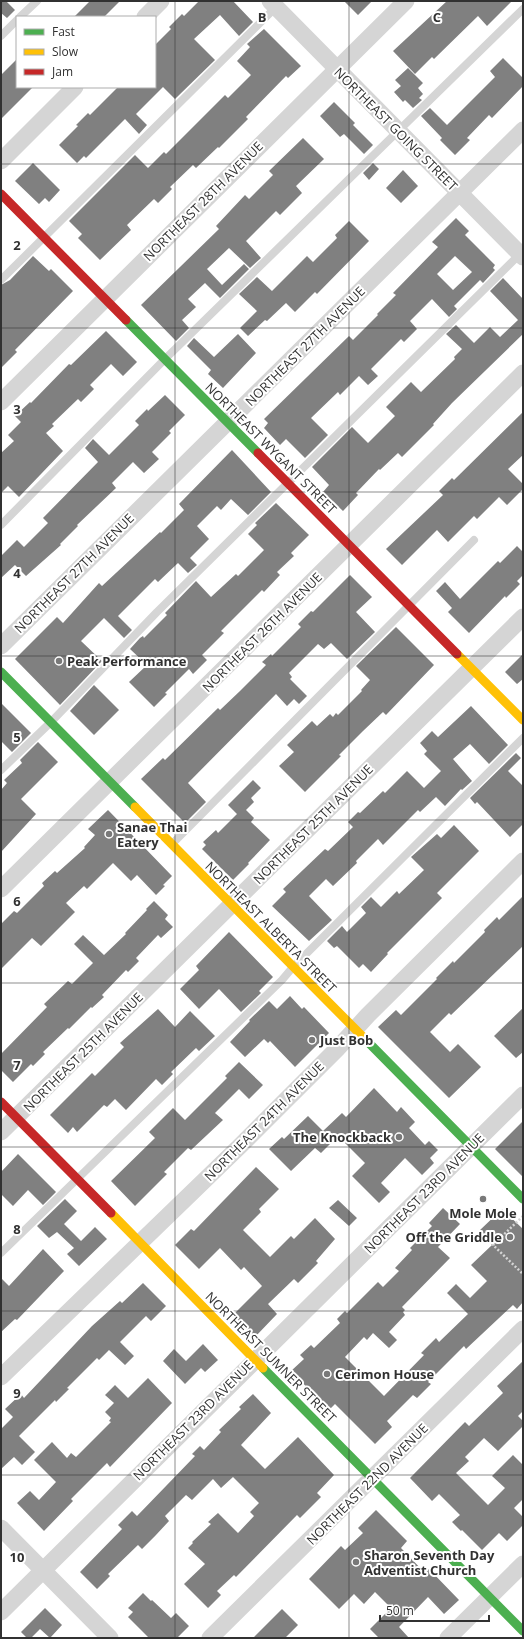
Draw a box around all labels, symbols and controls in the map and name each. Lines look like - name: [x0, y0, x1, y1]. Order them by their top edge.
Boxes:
- text: B: [258, 8, 267, 26]
- text: C: [433, 8, 441, 26]
- legend: [16, 16, 156, 88]
- text: Fast: [52, 23, 75, 40]
- text: Slow: [52, 43, 79, 60]
- text: Jam: [51, 63, 73, 80]
- street label: NORTHEAST GOING STREET: [330, 63, 462, 195]
- street label: NORTHEAST 28TH AVENUE: [139, 137, 267, 265]
- text: 2: [13, 236, 21, 254]
- street label: NORTHEAST 27TH AVENUE: [241, 282, 369, 410]
- street label: NORTHEAST WYGANT STREET: [201, 378, 341, 518]
- text: 3: [13, 400, 21, 418]
- street label: NORTHEAST 27TH AVENUE: [10, 509, 138, 637]
- text: 4: [13, 564, 21, 582]
- street label: NORTHEAST 26TH AVENUE: [198, 568, 326, 696]
- place label: Peak Performance: [67, 652, 187, 670]
- marker: Peak Performance: [54, 656, 64, 666]
- text: 5: [13, 728, 21, 746]
- street label: NORTHEAST 25TH AVENUE: [249, 760, 377, 888]
- place label: Sanae Thai Eatery: [117, 818, 187, 851]
- marker: Sanae Thai Eatery: [104, 829, 114, 839]
- street label: NORTHEAST ALBERTA STREET: [201, 857, 341, 997]
- text: 6: [13, 892, 21, 910]
- street label: NORTHEAST 25TH AVENUE: [19, 988, 147, 1116]
- place label: Just Bob: [319, 1031, 373, 1049]
- marker: Just Bob: [307, 1035, 317, 1045]
- text: 7: [13, 1056, 21, 1074]
- street label: NORTHEAST 24TH AVENUE: [200, 1057, 328, 1185]
- place label: The Knockback: [293, 1128, 392, 1146]
- street label: NORTHEAST 23RD AVENUE: [360, 1129, 488, 1257]
- marker: The Knockback: [394, 1132, 404, 1142]
- marker: Mole Mole: [478, 1194, 488, 1204]
- place label: Mole Mole: [449, 1204, 517, 1222]
- text: 8: [13, 1220, 21, 1238]
- place label: Off the Griddle: [406, 1228, 502, 1246]
- marker: Off the Griddle: [505, 1232, 515, 1242]
- street label: NORTHEAST SUMNER STREET: [202, 1288, 341, 1427]
- street label: NORTHEAST 23RD AVENUE: [129, 1356, 257, 1484]
- place label: Cerimon House: [335, 1365, 435, 1383]
- marker: Cerimon House: [322, 1369, 332, 1379]
- text: 9: [13, 1384, 21, 1402]
- street label: NORTHEAST 22ND AVENUE: [302, 1419, 432, 1549]
- place label: Sharon Seventh Day Adventist Church: [364, 1546, 495, 1579]
- text: 10: [10, 1548, 24, 1566]
- marker: Sharon Seventh Day Adventist Church: [351, 1557, 361, 1567]
- scale bar: [380, 1597, 489, 1623]
- text: 50 m: [386, 1602, 414, 1619]

